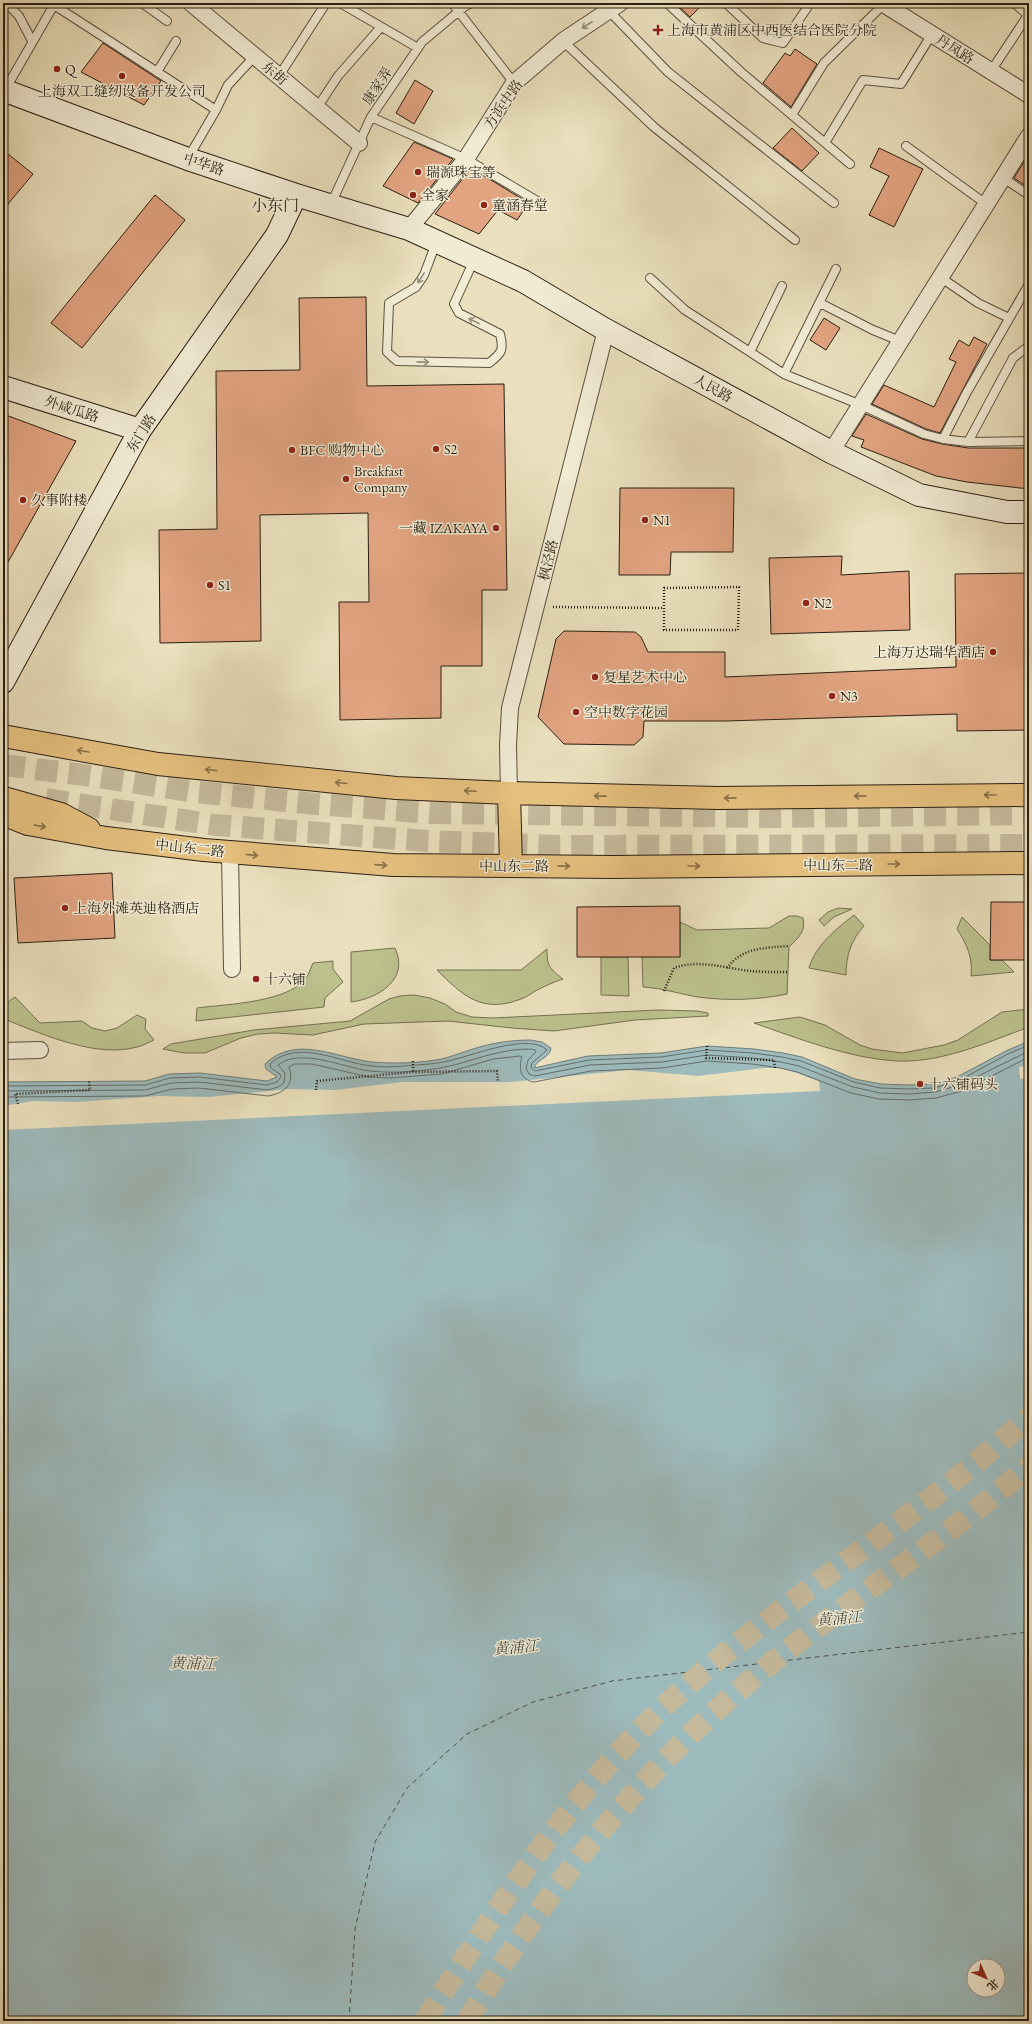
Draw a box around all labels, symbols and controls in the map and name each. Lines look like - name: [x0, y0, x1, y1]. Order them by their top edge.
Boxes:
- one-way arrow: [582, 21, 593, 29]
- place label: 上海市黄浦区中西医结合医院分院: [667, 21, 877, 39]
- marker: 上海市黄浦区中西医结合医院分院: [652, 24, 664, 36]
- street label: 丹凤路: [932, 30, 978, 68]
- street label: 东街: [258, 57, 292, 89]
- place label: Q: [65, 60, 78, 78]
- marker: Q: [52, 64, 62, 74]
- street label: 康家弄: [358, 64, 396, 108]
- marker: 上海双工缝纫设备开发公司: [117, 71, 127, 81]
- street label: 方浜中路: [480, 76, 526, 132]
- place label: 上海双工缝纫设备开发公司: [38, 82, 206, 100]
- street label: 中华路: [181, 149, 227, 179]
- place label: 瑞源珠宝等: [426, 163, 496, 181]
- marker: 瑞源珠宝等: [413, 167, 423, 177]
- place label: 全家: [421, 186, 449, 204]
- marker: 全家: [408, 190, 418, 200]
- district label: 小东门: [251, 195, 299, 216]
- place label: 童涵春堂: [492, 196, 548, 214]
- marker: 童涵春堂: [479, 200, 489, 210]
- one-way arrow: [417, 272, 425, 284]
- one-way arrow: [468, 317, 480, 324]
- one-way arrow: [416, 358, 429, 366]
- street label: 人民路: [690, 370, 736, 406]
- street label: 外咸瓜路: [43, 392, 101, 426]
- street label: 东门路: [122, 410, 160, 456]
- place label: S2: [444, 440, 458, 458]
- place label: BFC 购物中心: [300, 441, 384, 459]
- marker: S2: [431, 444, 441, 454]
- marker: BFC 购物中心: [287, 445, 297, 455]
- place label: Breakfast Company: [354, 462, 408, 496]
- marker: Breakfast Company: [341, 474, 351, 484]
- place label: 久事附楼: [31, 491, 87, 509]
- marker: 久事附楼: [18, 495, 28, 505]
- place label: N1: [653, 511, 671, 529]
- marker: N1: [640, 515, 650, 525]
- place label: 一藏 IZAKAYA: [399, 519, 488, 537]
- marker: 一藏 IZAKAYA: [491, 523, 501, 533]
- street label: 枫泾路: [534, 537, 562, 583]
- place label: S1: [218, 576, 231, 594]
- marker: S1: [205, 580, 215, 590]
- place label: N2: [814, 594, 832, 612]
- marker: N2: [801, 598, 811, 608]
- place label: 上海万达瑞华酒店: [873, 643, 985, 661]
- marker: 上海万达瑞华酒店: [988, 647, 998, 657]
- place label: 复星艺术中心: [603, 668, 687, 686]
- marker: 复星艺术中心: [590, 672, 600, 682]
- place label: N3: [840, 687, 858, 705]
- marker: N3: [827, 691, 837, 701]
- place label: 空中数字花园: [584, 703, 668, 721]
- marker: 空中数字花园: [571, 707, 581, 717]
- one-way arrow: [77, 747, 90, 755]
- one-way arrow: [205, 766, 218, 774]
- one-way arrow: [335, 779, 348, 786]
- one-way arrow: [464, 788, 477, 795]
- one-way arrow: [984, 791, 997, 799]
- one-way arrow: [594, 792, 607, 800]
- one-way arrow: [854, 792, 867, 800]
- one-way arrow: [724, 794, 737, 801]
- one-way arrow: [33, 823, 46, 831]
- street label: 中山东二路: [154, 835, 226, 861]
- one-way arrow: [245, 851, 258, 858]
- street label: 中山东二路: [803, 856, 873, 874]
- street label: 中山东二路: [479, 857, 549, 875]
- one-way arrow: [374, 861, 387, 868]
- one-way arrow: [887, 861, 900, 868]
- one-way arrow: [557, 862, 570, 870]
- one-way arrow: [687, 862, 700, 870]
- place label: 上海外滩英迪格酒店: [73, 899, 199, 917]
- marker: 上海外滩英迪格酒店: [60, 903, 70, 913]
- place label: 十六铺: [264, 970, 306, 988]
- marker: 十六铺: [251, 974, 261, 984]
- place label: 十六铺码头: [928, 1075, 998, 1093]
- marker: 十六铺码头: [915, 1079, 925, 1089]
- water label: 黄浦江: [816, 1606, 864, 1629]
- water label: 黄浦江: [493, 1635, 541, 1658]
- water label: 黄浦江: [170, 1653, 218, 1673]
- north arrow: [966, 1958, 1006, 1998]
- text: 北: [984, 1976, 1002, 1994]

